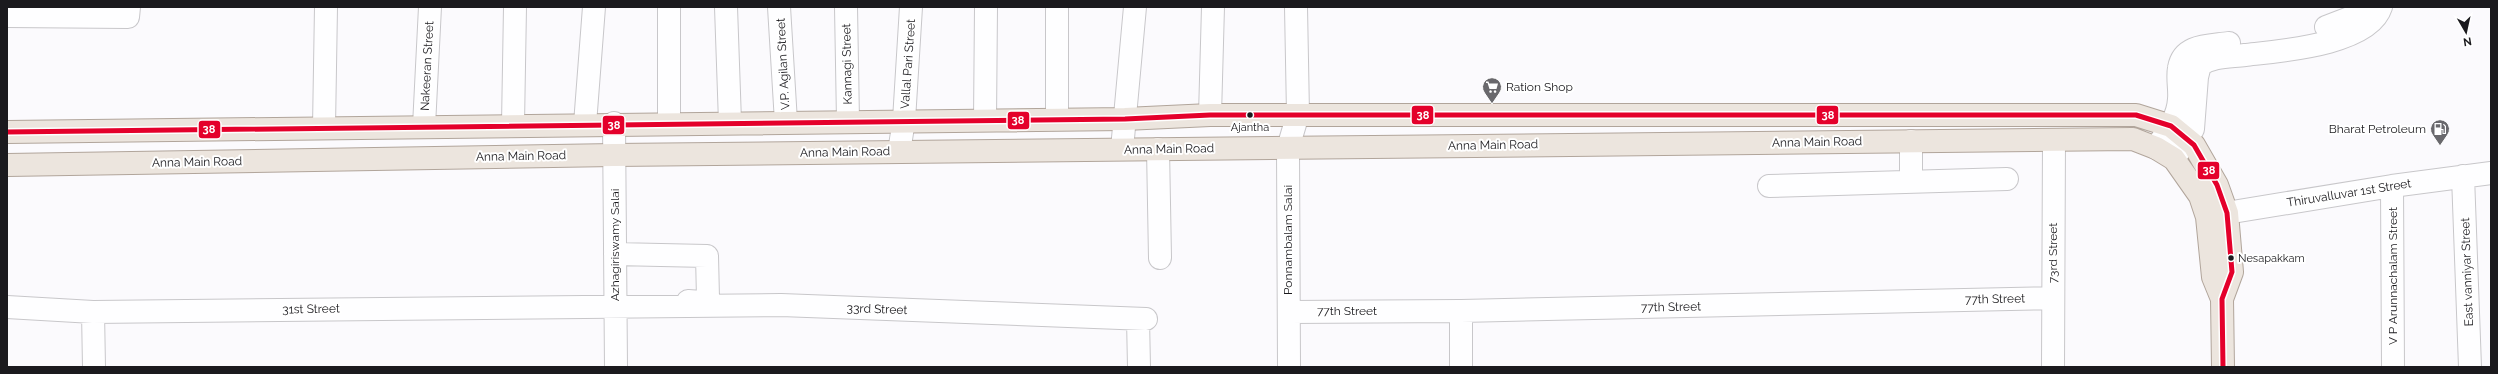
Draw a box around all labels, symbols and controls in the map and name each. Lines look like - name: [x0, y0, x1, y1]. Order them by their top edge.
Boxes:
- north arrow: [2446, 12, 2486, 52]
- street label: V.P. Agilan Street: [774, 18, 792, 110]
- street label: Vallal Pari Street: [898, 19, 918, 109]
- street label: Nakeeran Street: [418, 21, 436, 111]
- street label: Kannagi Street: [839, 23, 855, 105]
- text: N: [2462, 34, 2473, 48]
- supermarket icon: Ration Shop: [1481, 76, 1503, 104]
- place label: Ration Shop: [1506, 80, 1573, 94]
- line badge: 38: [1411, 105, 1434, 125]
- line badge: 38: [1816, 105, 1839, 125]
- text: 38: [1417, 109, 1430, 122]
- text: 38: [1822, 109, 1835, 122]
- marker: Ajantha: [1245, 110, 1255, 120]
- line badge: 38: [1007, 111, 1030, 130]
- text: 38: [1012, 114, 1025, 127]
- line badge: 38: [602, 115, 625, 135]
- fuel station icon: Bharat Petroleum: [2429, 118, 2451, 146]
- text: 38: [608, 119, 621, 132]
- line badge: 38: [198, 120, 221, 139]
- place label: Ajantha: [1231, 121, 1269, 134]
- place label: Bharat Petroleum: [2329, 122, 2426, 136]
- text: 38: [203, 123, 216, 136]
- street label: Anna Main Road: [1772, 134, 1862, 150]
- street label: Anna Main Road: [1448, 137, 1538, 153]
- street label: Anna Main Road: [1124, 141, 1214, 157]
- street label: Anna Main Road: [800, 144, 890, 160]
- street label: Anna Main Road: [476, 148, 566, 164]
- street label: Anna Main Road: [152, 154, 242, 170]
- line badge: 38: [2197, 161, 2220, 180]
- text: 38: [2203, 164, 2216, 177]
- street label: Thiruvalluvar 1st Street: [2286, 176, 2412, 210]
- street label: Ponnambalam Salai: [1281, 185, 1295, 295]
- street label: Azhagiriswamy Salai: [608, 189, 622, 301]
- street label: V P Arunnachalam Street: [2386, 207, 2400, 345]
- street label: East vanniyar Street: [2458, 217, 2476, 327]
- street label: 73rd Street: [2046, 223, 2060, 283]
- place label: Nesapakkam: [2238, 252, 2305, 265]
- marker: Nesapakkam: [2226, 253, 2236, 263]
- street label: 77th Street: [1965, 291, 2025, 307]
- street label: 77th Street: [1641, 299, 1701, 315]
- street label: 31st Street: [282, 301, 340, 317]
- street label: 33rd Street: [846, 301, 908, 317]
- street label: 77th Street: [1317, 304, 1377, 318]

